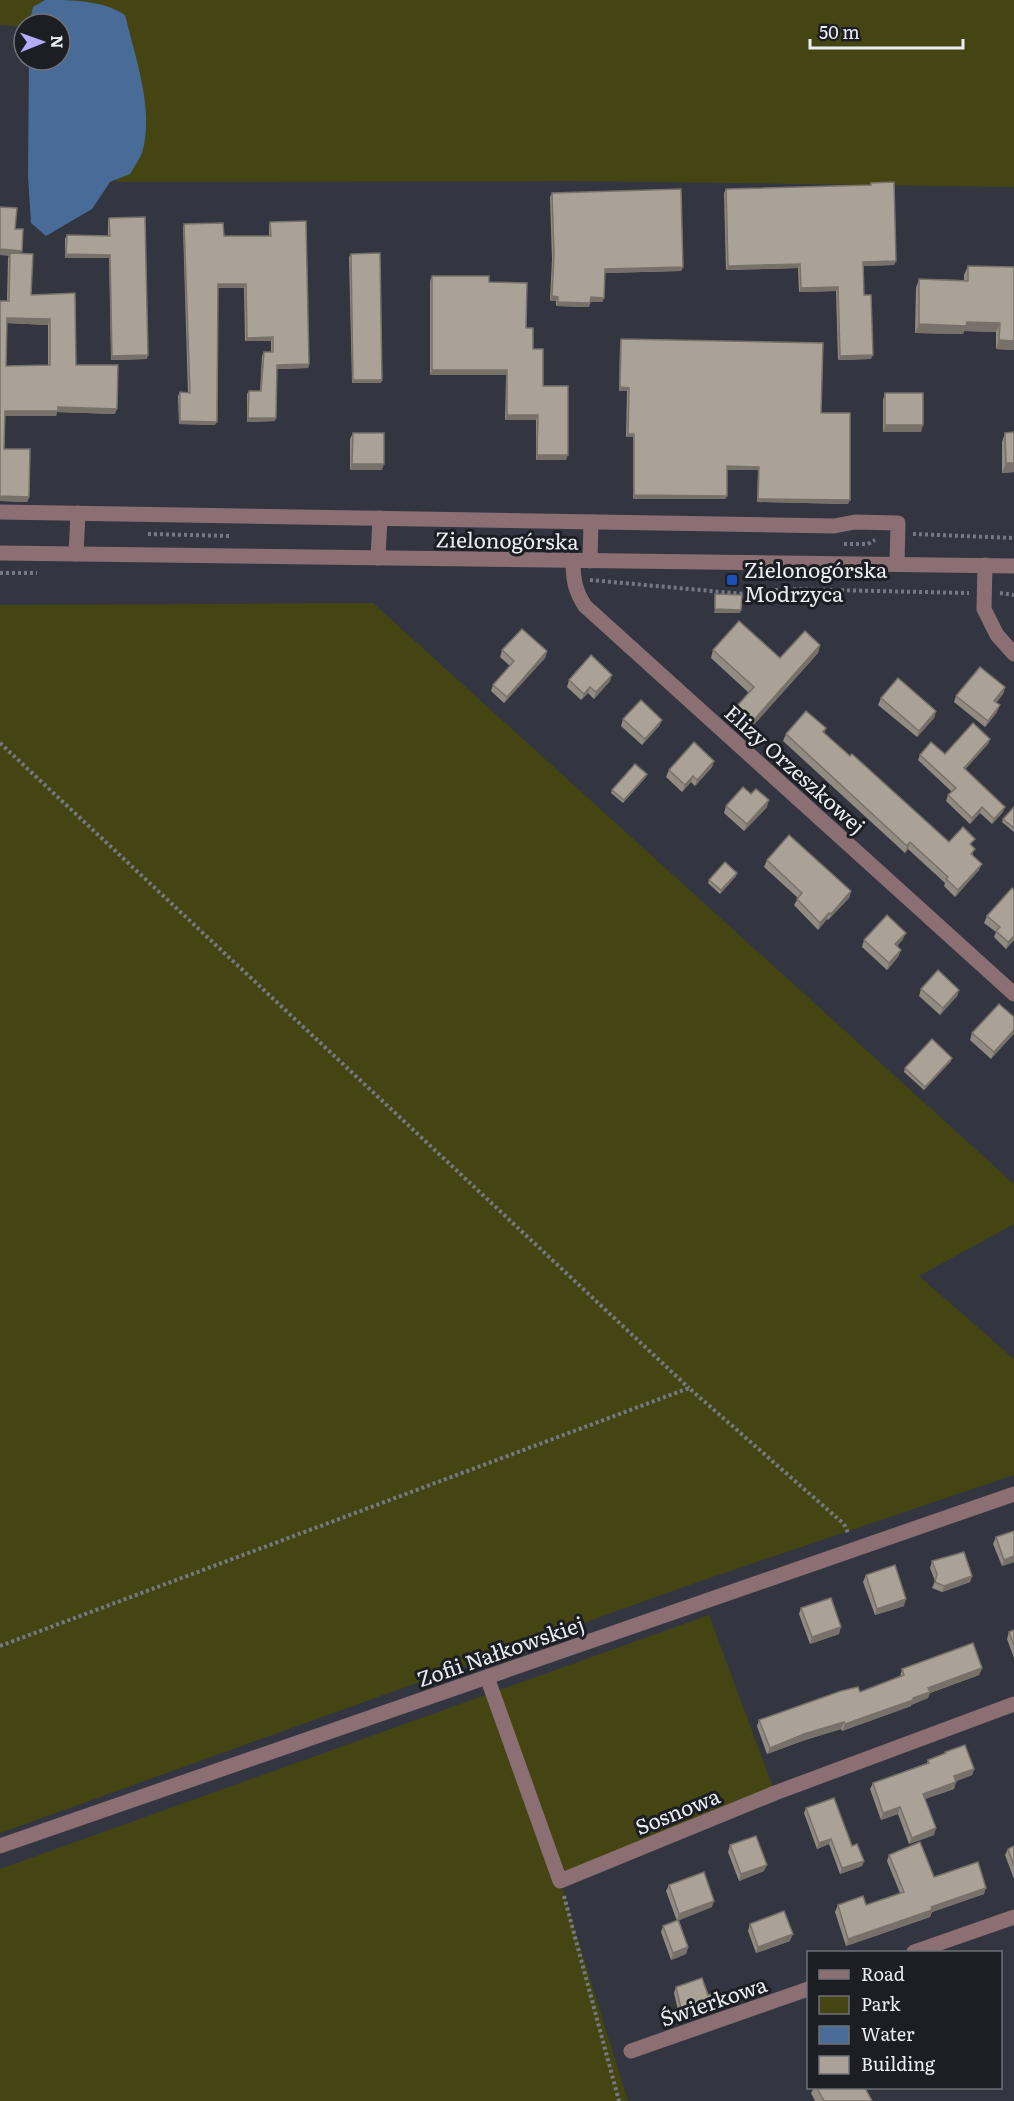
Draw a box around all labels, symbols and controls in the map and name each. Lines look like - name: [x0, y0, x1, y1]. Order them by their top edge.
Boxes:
- north arrow: [12, 12, 72, 72]
- scale bar: [810, 12, 963, 50]
- text: 50 m: [819, 18, 860, 45]
- text: N: [46, 35, 70, 49]
- street label: Zielonogórska: [435, 522, 580, 556]
- place label: Zielonogórska Modrzyca: [744, 553, 888, 608]
- marker: Zielonogórska Modrzyca: [725, 573, 739, 587]
- street label: Elizy Orzeszkowej: [719, 696, 873, 840]
- street label: Zofii Nałkowskiej: [412, 1607, 588, 1693]
- street label: Sosnowa: [630, 1779, 725, 1841]
- legend: [807, 1951, 1002, 2089]
- text: Road: [861, 1960, 905, 1987]
- street label: Świerkowa: [655, 1967, 771, 2033]
- text: Park: [861, 1990, 902, 2017]
- text: Water: [861, 2020, 915, 2047]
- text: Building: [861, 2050, 936, 2077]

